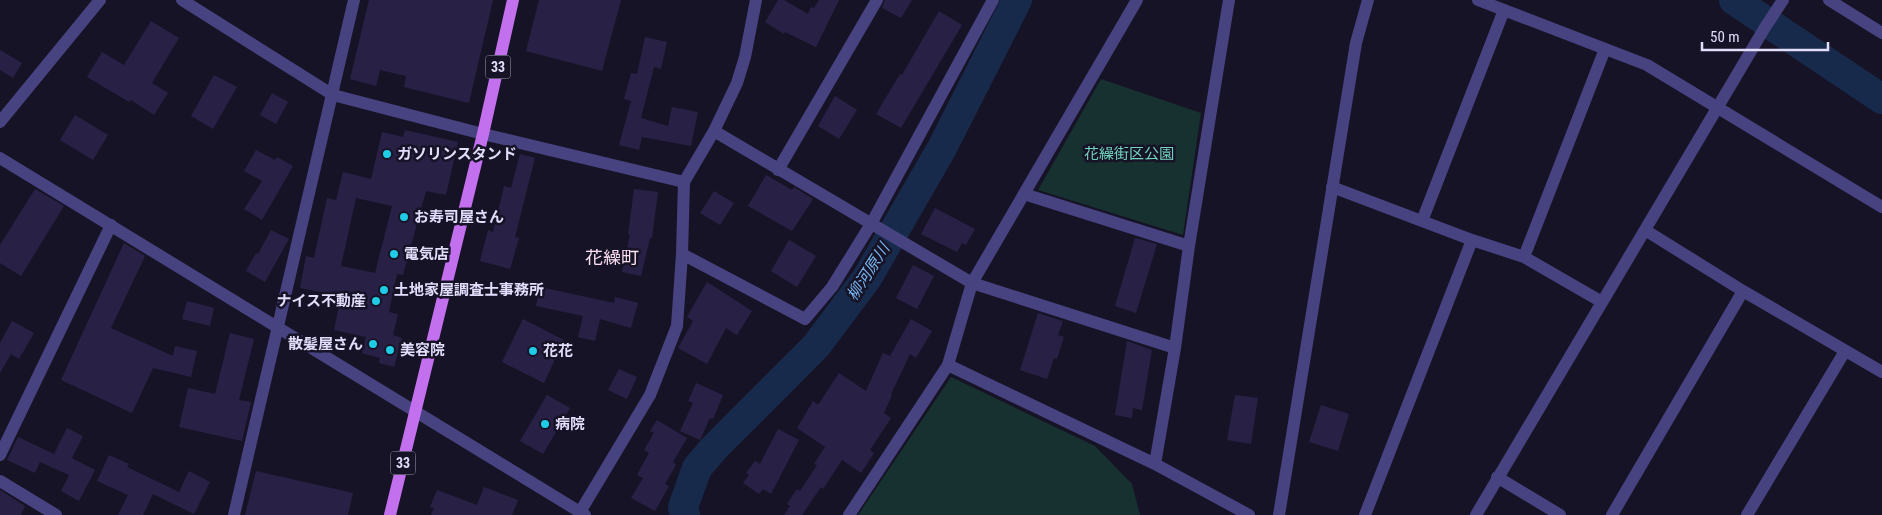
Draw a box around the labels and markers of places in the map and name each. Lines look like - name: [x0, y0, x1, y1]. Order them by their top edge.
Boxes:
- place label: ガソリンスタンド: [397, 145, 517, 163]
- marker: ガソリンスタンド: [381, 148, 393, 160]
- place label: お寿司屋さん: [414, 208, 504, 226]
- marker: お寿司屋さん: [398, 211, 410, 223]
- place label: 電気店: [404, 245, 449, 263]
- marker: 電気店: [388, 248, 400, 260]
- place label: 土地家屋調査士事務所: [394, 281, 544, 299]
- marker: 土地家屋調査士事務所: [378, 284, 390, 296]
- place label: ナイス不動産: [276, 292, 366, 310]
- marker: ナイス不動産: [370, 295, 382, 307]
- place label: 散髪屋さん: [288, 335, 363, 353]
- marker: 散髪屋さん: [367, 338, 379, 350]
- place label: 美容院: [400, 341, 445, 359]
- place label: 花花: [543, 342, 573, 360]
- marker: 美容院: [384, 344, 396, 356]
- marker: 花花: [527, 345, 539, 357]
- place label: 病院: [555, 415, 585, 433]
- marker: 病院: [539, 418, 551, 430]

